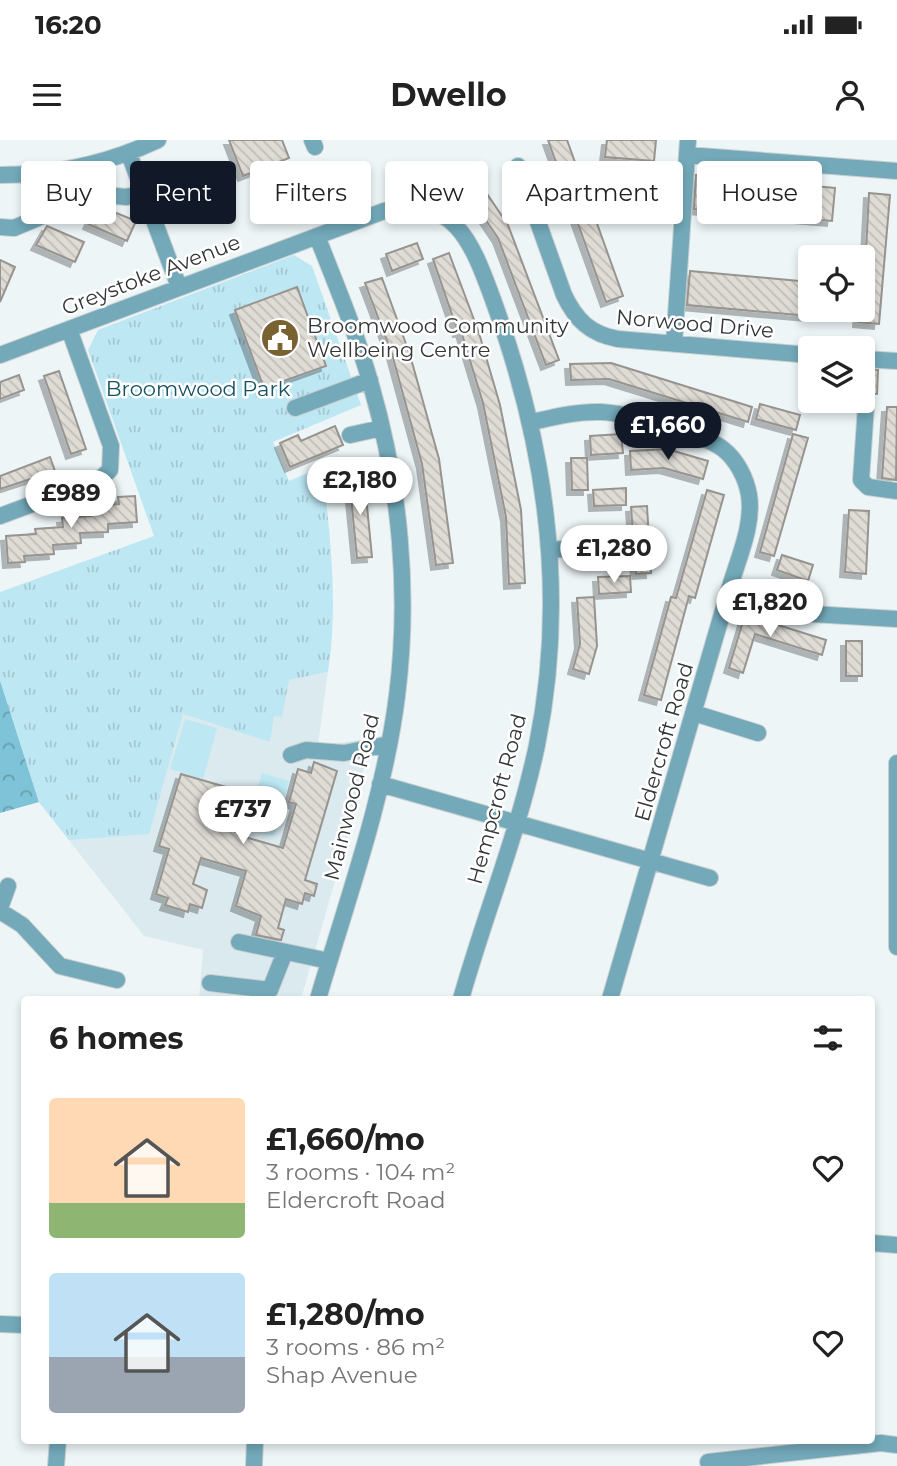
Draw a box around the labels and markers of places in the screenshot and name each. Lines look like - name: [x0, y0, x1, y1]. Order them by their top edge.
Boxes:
- place label: Broomwood Community Wellbeing Centre: [307, 313, 569, 362]
- public building icon: Broomwood Community Wellbeing Centre: [259, 317, 301, 359]
- pin: £1,660: [611, 402, 725, 462]
- pin: £2,180: [303, 458, 417, 517]
- pin: £989: [30, 470, 112, 530]
- pin: £1,280: [557, 526, 671, 585]
- pin: £1,820: [713, 580, 827, 639]
- pin: £737: [202, 786, 284, 846]

